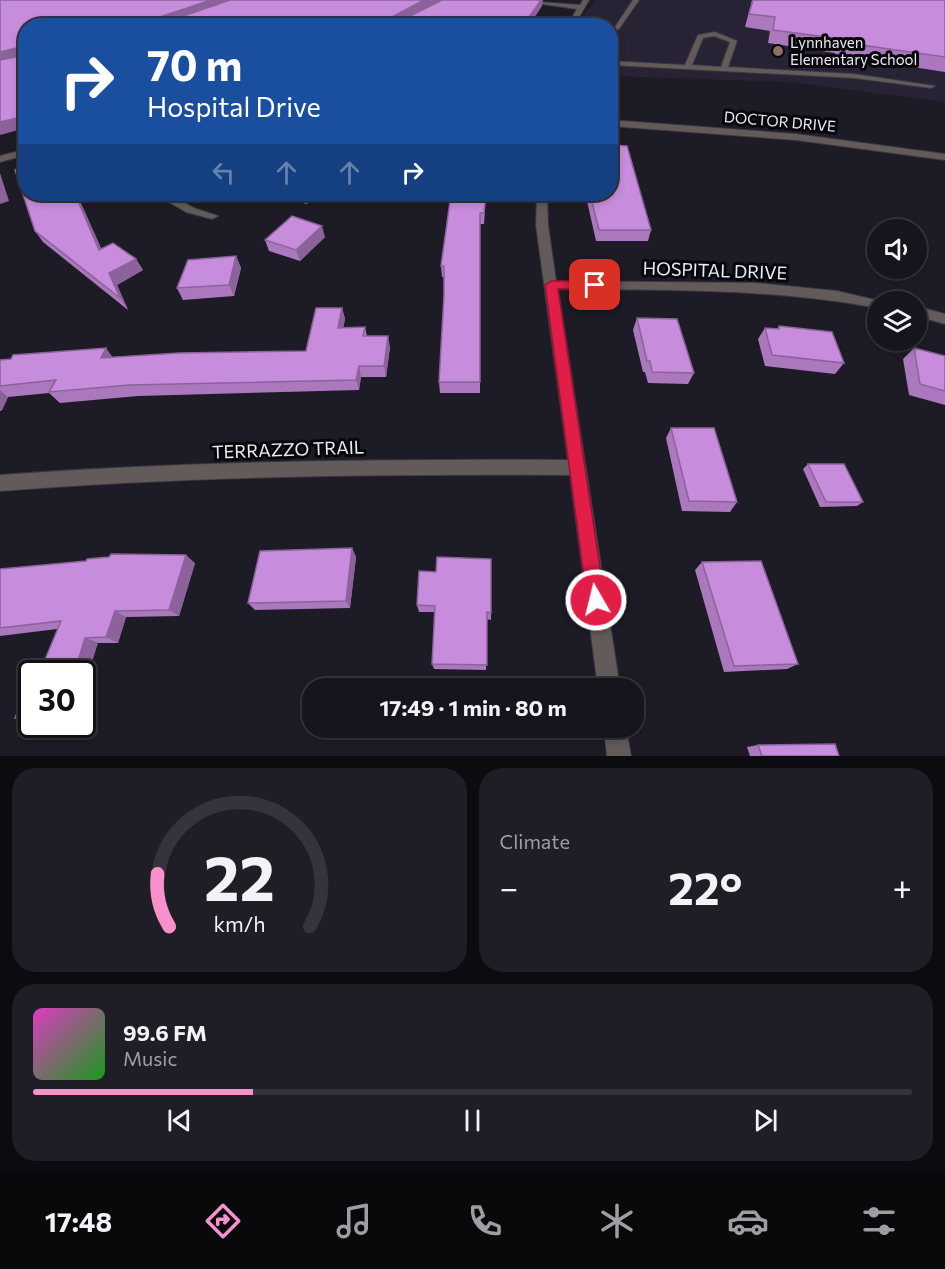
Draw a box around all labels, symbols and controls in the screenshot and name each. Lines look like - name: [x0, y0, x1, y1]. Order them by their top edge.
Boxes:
- place label: Lynnhaven Elementary School: [790, 33, 917, 68]
- text: 70 m: [147, 38, 242, 90]
- icon: right: [48, 42, 126, 120]
- marker: Lynnhaven Elementary School: [771, 44, 785, 58]
- text: Hospital Drive: [147, 90, 321, 123]
- street label: DOCTOR DRIVE: [723, 107, 837, 135]
- icon: left: [207, 156, 240, 189]
- icon: ahead: [270, 156, 303, 189]
- icon: ahead: [333, 156, 366, 189]
- icon: right: [396, 156, 429, 189]
- map controls: [867, 219, 927, 351]
- button: sound: [867, 219, 927, 279]
- street label: HOSPITAL DRIVE: [642, 256, 788, 284]
- pin: [569, 259, 620, 310]
- icon: arrive: [578, 268, 611, 301]
- button: layers: [867, 291, 927, 351]
- street label: TERRAZZO TRAIL: [212, 435, 364, 463]
- position arrow: [564, 568, 628, 632]
- speed limit sign: 30: [18, 660, 96, 738]
- text: 17:49 · 1 min · 80 m: [379, 694, 567, 721]
- text: Climate: [500, 829, 570, 853]
- text: 22: [204, 838, 275, 914]
- text: 22°: [668, 859, 742, 914]
- text: −: [500, 866, 518, 907]
- text: +: [893, 866, 912, 907]
- text: km/h: [213, 910, 265, 936]
- text: 99.6 FM: [123, 1019, 207, 1046]
- text: Music: [123, 1046, 177, 1070]
- icon: previous: [163, 1104, 196, 1137]
- icon: pause: [456, 1104, 489, 1137]
- icon: next: [749, 1104, 782, 1137]
- icon: directions: [202, 1200, 244, 1242]
- icon: music: [333, 1200, 375, 1242]
- icon: phone: [464, 1200, 506, 1242]
- icon: climate: [596, 1200, 638, 1242]
- icon: car: [727, 1200, 769, 1242]
- icon: filters: [858, 1200, 900, 1242]
- text: 17:48: [45, 1205, 112, 1238]

